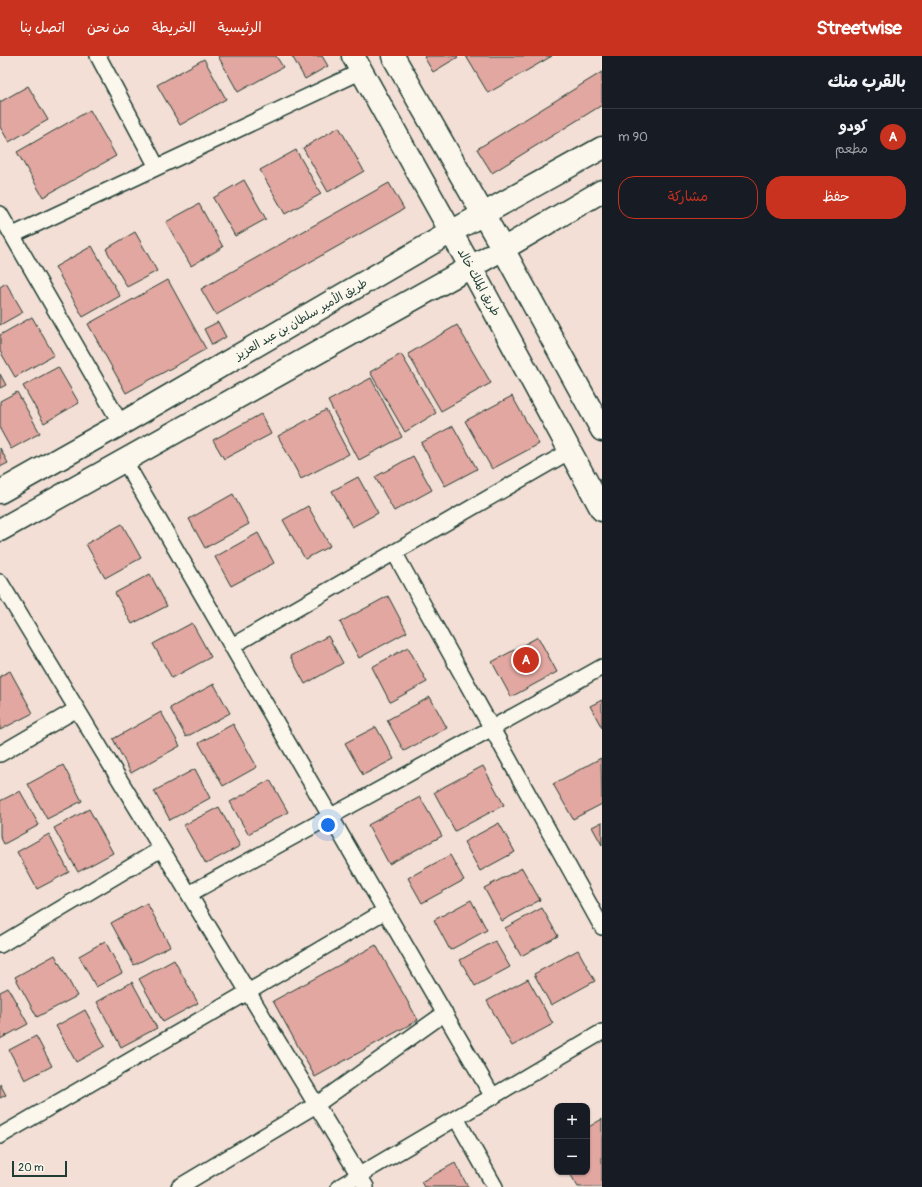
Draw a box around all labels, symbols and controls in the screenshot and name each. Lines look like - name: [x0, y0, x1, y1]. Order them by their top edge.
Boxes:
- text: Streetwise: [816, 16, 902, 40]
- text: اتصل بنا: [20, 19, 65, 36]
- text: من نحن: [87, 19, 130, 36]
- text: الخريطة: [152, 19, 196, 36]
- text: الرئيسية: [218, 19, 262, 36]
- text: بالقرب منك: [828, 71, 906, 92]
- text: كودو: [839, 117, 868, 136]
- text: 90 m: [618, 129, 648, 145]
- text: A: [889, 129, 897, 145]
- text: مطعم: [835, 141, 868, 157]
- button: مشاركة: [618, 176, 758, 219]
- button: حفظ: [766, 176, 906, 219]
- street label: طريق الملك خالد: [454, 246, 503, 319]
- street label: طريق الأمير سلطان بن عبد العزيز: [231, 274, 370, 364]
- pin: A: [513, 645, 539, 675]
- your location: [318, 815, 338, 835]
- map controls: [554, 1103, 590, 1175]
- button: +: [554, 1103, 590, 1139]
- button: −: [554, 1139, 590, 1175]
- scale bar: [12, 1159, 67, 1178]
- text: 20 m: [18, 1161, 44, 1174]

